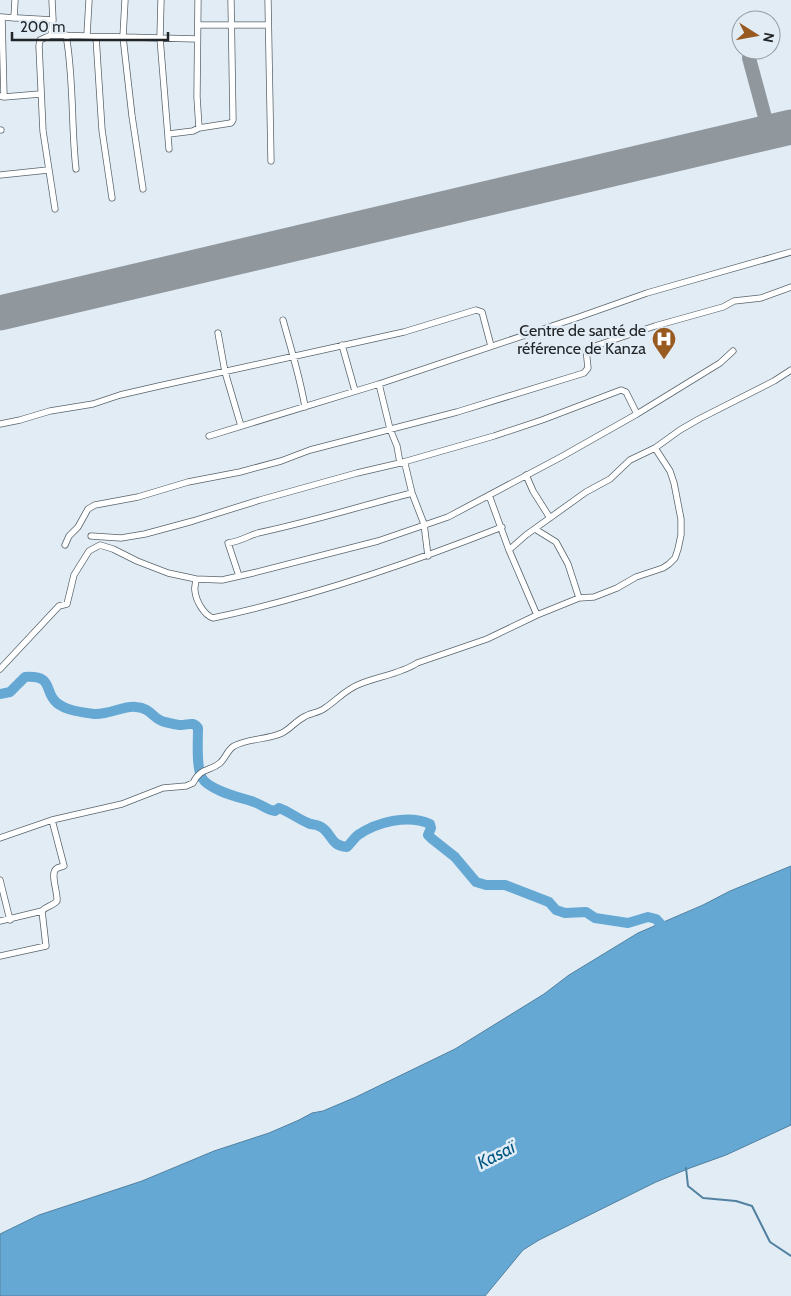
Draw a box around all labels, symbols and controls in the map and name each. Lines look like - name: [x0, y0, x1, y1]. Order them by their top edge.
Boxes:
- scale bar: [12, 10, 169, 42]
- north arrow: [731, 10, 781, 60]
- text: 200 m: [20, 18, 65, 36]
- text: N: [759, 31, 779, 44]
- place label: Centre de santé de référence de Kanza: [517, 321, 646, 358]
- hospital icon: Centre de santé de référence de Kanza: [651, 326, 677, 360]
- water label: Kasaï: [473, 1135, 521, 1174]

